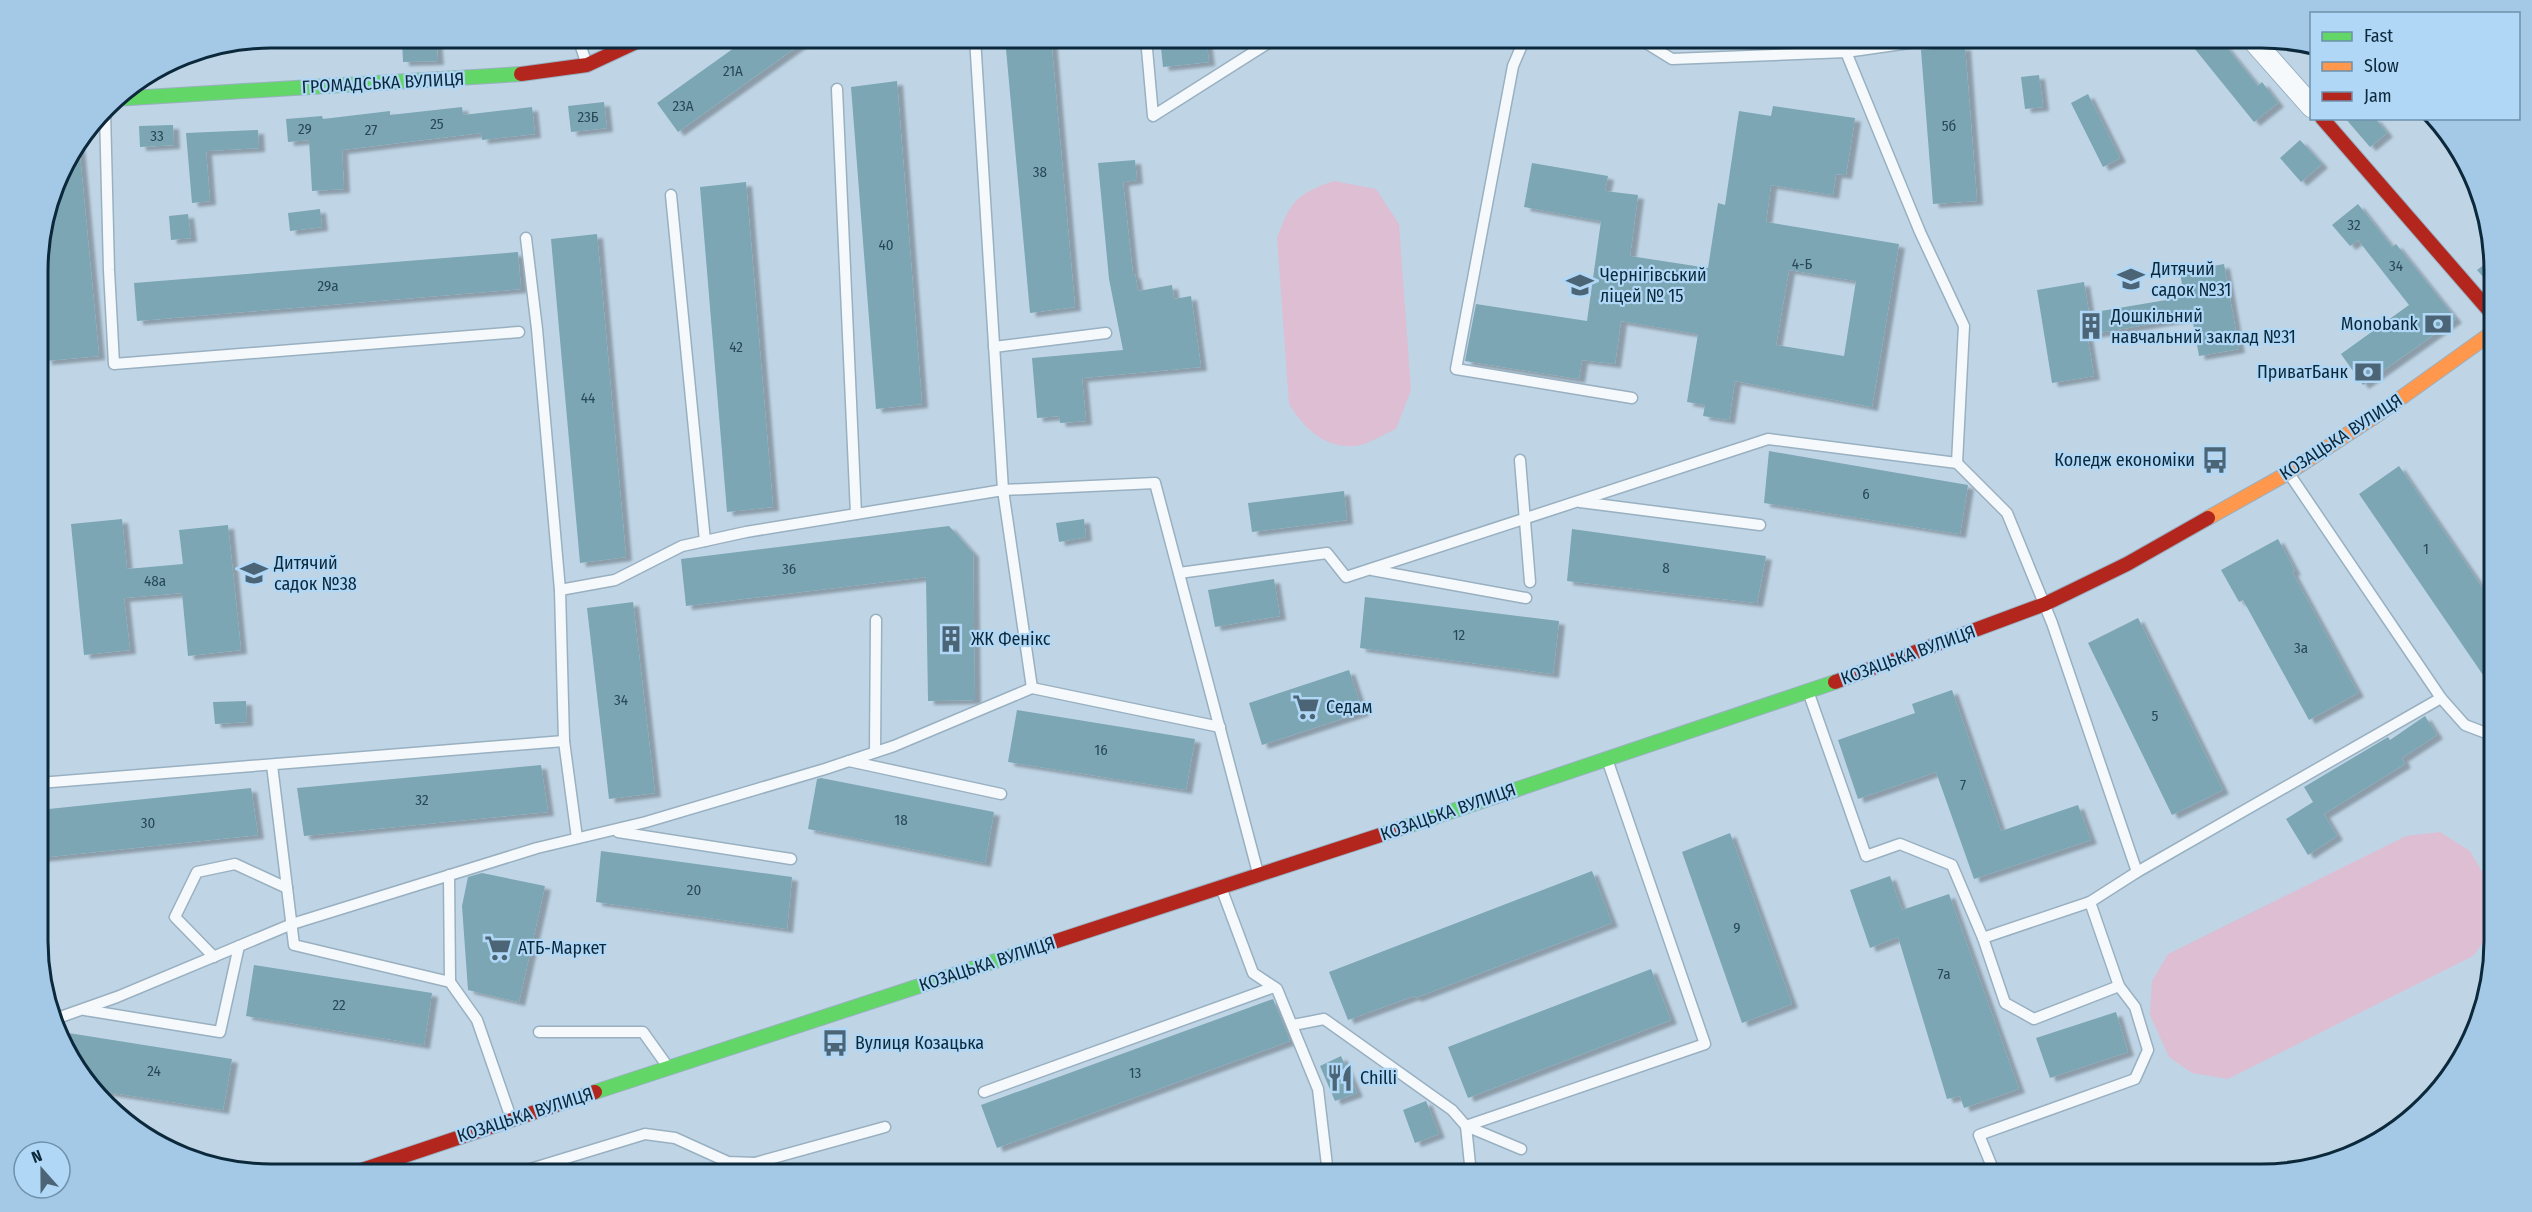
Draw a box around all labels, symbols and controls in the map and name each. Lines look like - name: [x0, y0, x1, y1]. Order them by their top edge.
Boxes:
- legend: [2310, 12, 2520, 120]
- text: Fast: [2364, 25, 2393, 47]
- text: Slow: [2364, 55, 2399, 77]
- house number: 21А: [723, 62, 743, 80]
- street label: ГРОМАДСЬКА ВУЛИЦЯ: [301, 68, 465, 98]
- text: Jam: [2364, 85, 2392, 107]
- house number: 23А: [672, 97, 694, 115]
- house number: 23Б: [577, 108, 599, 126]
- house number: 25: [430, 115, 444, 133]
- house number: 5б: [1942, 117, 1957, 135]
- house number: 29: [298, 120, 312, 138]
- house number: 27: [365, 121, 377, 139]
- house number: 33: [150, 127, 164, 145]
- house number: 38: [1033, 163, 1047, 181]
- house number: 32: [2347, 216, 2361, 234]
- house number: 40: [878, 236, 894, 254]
- house number: 4-Б: [1792, 255, 1812, 273]
- house number: 34: [2389, 257, 2403, 275]
- place label: Дитячий садок №31: [2150, 258, 2231, 301]
- place label: Чернігівський ліцей № 15: [1600, 264, 1707, 307]
- school or university icon: Дитячий садок №31: [2116, 264, 2146, 294]
- school or university icon: Чернігівський ліцей № 15: [1565, 270, 1595, 300]
- house number: 29а: [317, 277, 339, 295]
- place label: Дошкільний навчальний заклад №31: [2110, 305, 2296, 348]
- bank icon: Monobank: [2423, 309, 2453, 339]
- building icon: Дошкільний навчальний заклад №31: [2076, 311, 2106, 341]
- place label: Monobank: [2341, 313, 2419, 335]
- house number: 42: [729, 338, 743, 356]
- bank icon: ПриватБанк: [2353, 357, 2383, 387]
- place label: ПриватБанк: [2257, 361, 2349, 383]
- house number: 44: [581, 389, 595, 407]
- street label: КОЗАЦЬКА ВУЛИЦЯ: [2276, 389, 2406, 485]
- bus stop icon: Коледж економіки: [2200, 445, 2230, 475]
- place label: Коледж економіки: [2054, 449, 2195, 471]
- house number: 6: [1862, 485, 1870, 503]
- house number: 1: [2423, 540, 2429, 558]
- place label: Дитячий садок №38: [273, 552, 357, 595]
- school or university icon: Дитячий садок №38: [239, 558, 269, 588]
- house number: 8: [1662, 559, 1670, 577]
- house number: 36: [782, 560, 796, 578]
- house number: 48а: [144, 572, 166, 590]
- street label: КОЗАЦЬКА ВУЛИЦЯ: [1838, 620, 1978, 690]
- building icon: ЖК Фенікс: [936, 624, 966, 654]
- house number: 12: [1453, 626, 1466, 644]
- place label: ЖК Фенікс: [971, 628, 1051, 650]
- house number: 3а: [2294, 639, 2308, 657]
- house number: 34: [614, 691, 628, 709]
- supermarket icon: Седам: [1291, 692, 1321, 722]
- place label: Седам: [1326, 696, 1372, 718]
- house number: 5: [2152, 707, 2159, 725]
- house number: 16: [1094, 741, 1108, 759]
- house number: 7: [1960, 776, 1966, 794]
- street label: КОЗАЦЬКА ВУЛИЦЯ: [1377, 779, 1519, 845]
- house number: 32: [415, 791, 429, 809]
- house number: 18: [894, 811, 908, 829]
- house number: 30: [141, 814, 155, 832]
- house number: 20: [687, 881, 701, 899]
- house number: 9: [1733, 919, 1741, 937]
- street label: КОЗАЦЬКА ВУЛИЦЯ: [916, 932, 1058, 996]
- supermarket icon: АТБ-Маркет: [483, 933, 513, 963]
- place label: АТБ-Маркет: [518, 937, 607, 959]
- house number: 7а: [1938, 965, 1950, 983]
- house number: 22: [332, 996, 346, 1014]
- bus stop icon: Вулиця Козацька: [820, 1028, 850, 1058]
- place label: Вулиця Козацька: [855, 1032, 984, 1054]
- house number: 24: [147, 1062, 161, 1080]
- restaurant icon: Chilli: [1325, 1063, 1355, 1093]
- house number: 13: [1129, 1064, 1142, 1082]
- place label: Chilli: [1360, 1067, 1397, 1089]
- street label: КОЗАЦЬКА ВУЛИЦЯ: [454, 1083, 596, 1147]
- north arrow: [12, 1140, 72, 1200]
- text: N: [29, 1146, 45, 1167]

